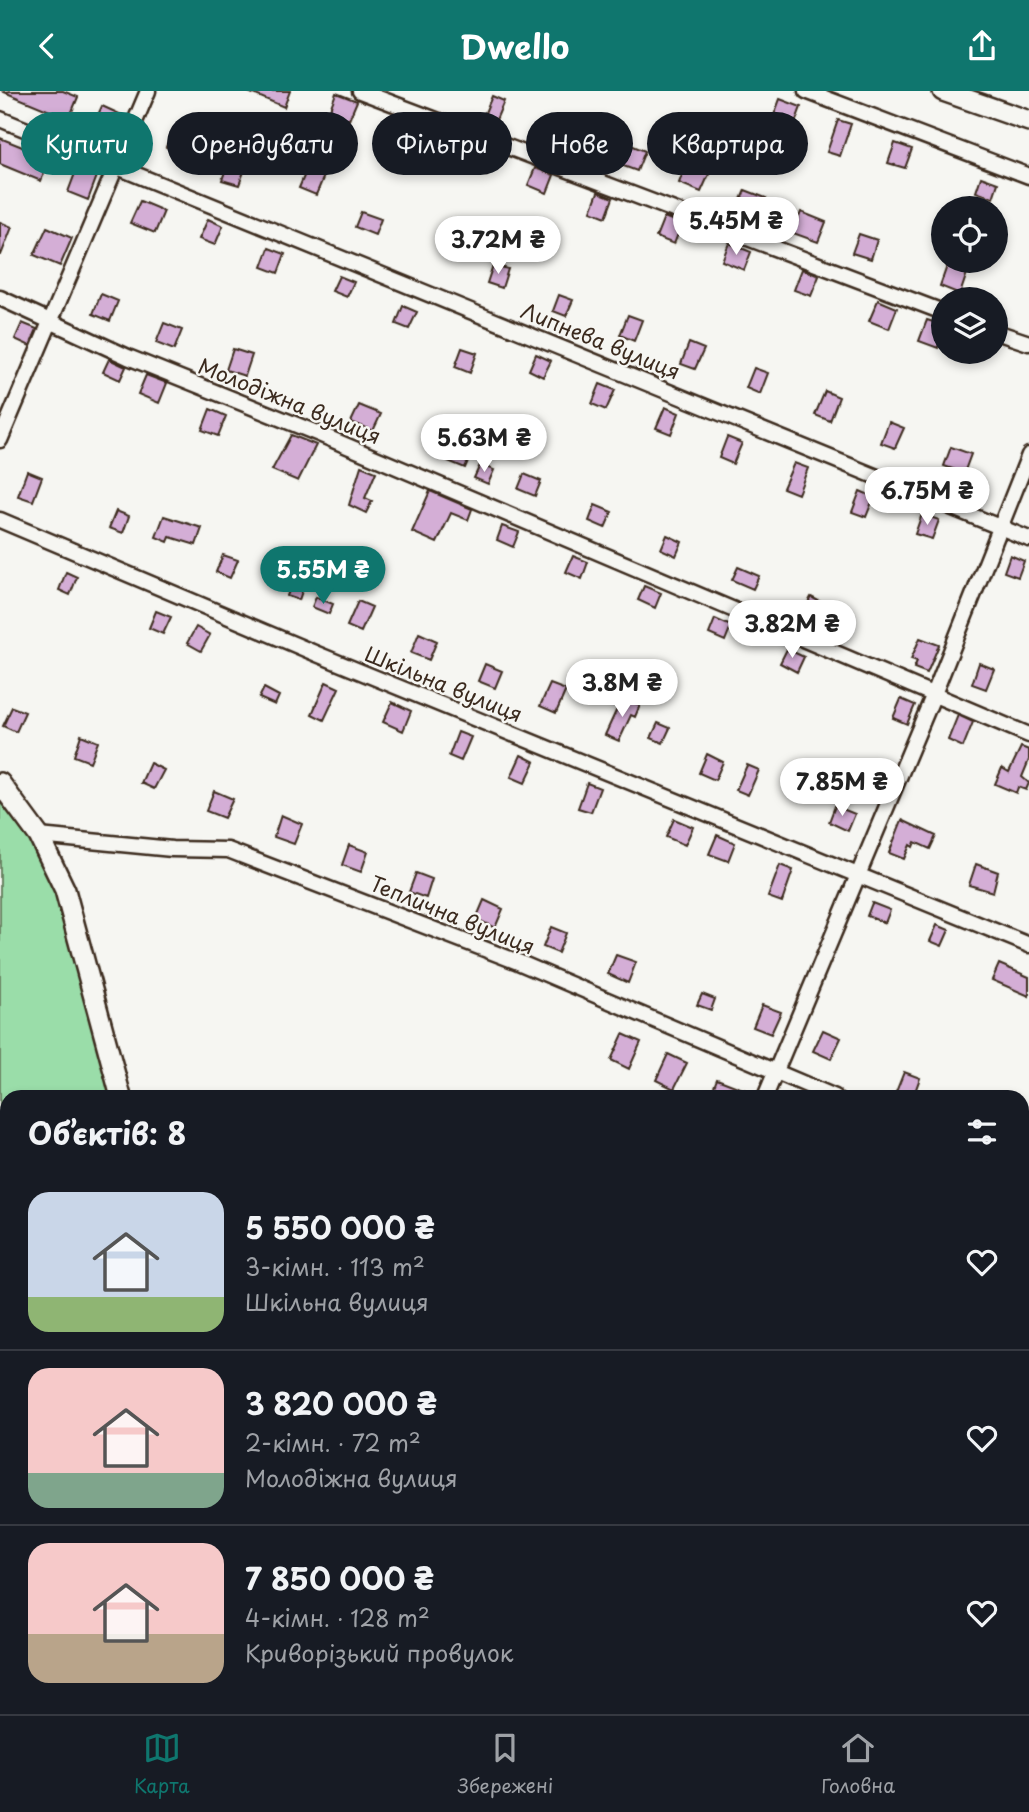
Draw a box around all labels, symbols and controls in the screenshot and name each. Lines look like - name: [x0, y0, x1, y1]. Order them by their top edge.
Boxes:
- text: Dwello: [460, 22, 569, 70]
- icon: back: [28, 27, 66, 65]
- icon: share: [963, 27, 1001, 65]
- chip: Купити: [21, 112, 153, 175]
- chip: Орендувати: [167, 112, 358, 175]
- chip: Фільтри: [372, 112, 512, 175]
- chip: Нове: [526, 112, 633, 175]
- chip: Квартира: [647, 112, 808, 175]
- map controls: [931, 196, 1008, 364]
- button: locate: [931, 196, 1008, 273]
- pin: 5.45M ₴: [671, 197, 801, 257]
- text: 5.45M ₴: [689, 202, 783, 237]
- pin: 3.72M ₴: [433, 216, 563, 276]
- text: 3.72M ₴: [451, 221, 545, 256]
- button: layers: [931, 287, 1008, 364]
- street label: Липнева вулиця: [517, 293, 685, 387]
- street label: Молодіжна вулиця: [194, 349, 386, 451]
- pin: 5.63M ₴: [419, 415, 549, 474]
- text: 5.63M ₴: [437, 419, 531, 454]
- pin: 6.75M ₴: [862, 467, 992, 527]
- text: 6.75M ₴: [881, 472, 973, 507]
- pin: 5.55M ₴: [258, 547, 388, 606]
- text: 5.55M ₴: [276, 551, 370, 586]
- pin: 3.82M ₴: [727, 601, 857, 660]
- text: 3.82M ₴: [744, 605, 840, 640]
- street label: Шкільна вулиця: [360, 637, 528, 729]
- pin: 3.8M ₴: [565, 659, 679, 719]
- text: 3.8M ₴: [582, 664, 662, 699]
- pin: 7.85M ₴: [777, 759, 907, 818]
- text: 7.85M ₴: [796, 763, 888, 798]
- street label: Теплична вулиця: [366, 866, 540, 962]
- text: Об’єктів: 8: [28, 1110, 186, 1155]
- icon: filters: [963, 1113, 1001, 1151]
- text: 5 550 000 ₴: [245, 1204, 435, 1249]
- icon: home: [84, 1220, 168, 1304]
- icon: heart: [963, 1243, 1001, 1281]
- text: 3-кімн. · 113 m²: [245, 1249, 425, 1284]
- text: Шкільна вулиця: [245, 1284, 429, 1319]
- text: 3 820 000 ₴: [245, 1380, 437, 1425]
- icon: home: [84, 1396, 168, 1480]
- icon: heart: [963, 1419, 1001, 1457]
- text: 2-кімн. · 72 m²: [245, 1425, 421, 1460]
- text: Молодіжна вулиця: [245, 1460, 458, 1495]
- text: 7 850 000 ₴: [245, 1555, 434, 1600]
- icon: home: [84, 1571, 168, 1655]
- icon: heart: [963, 1594, 1001, 1632]
- text: 4-кімн. · 128 m²: [245, 1600, 430, 1635]
- text: Криворізький провулок: [245, 1635, 513, 1670]
- tab: Карта: [134, 1729, 190, 1799]
- tab: Збережені: [458, 1729, 553, 1799]
- tab: Головна: [821, 1729, 895, 1799]

